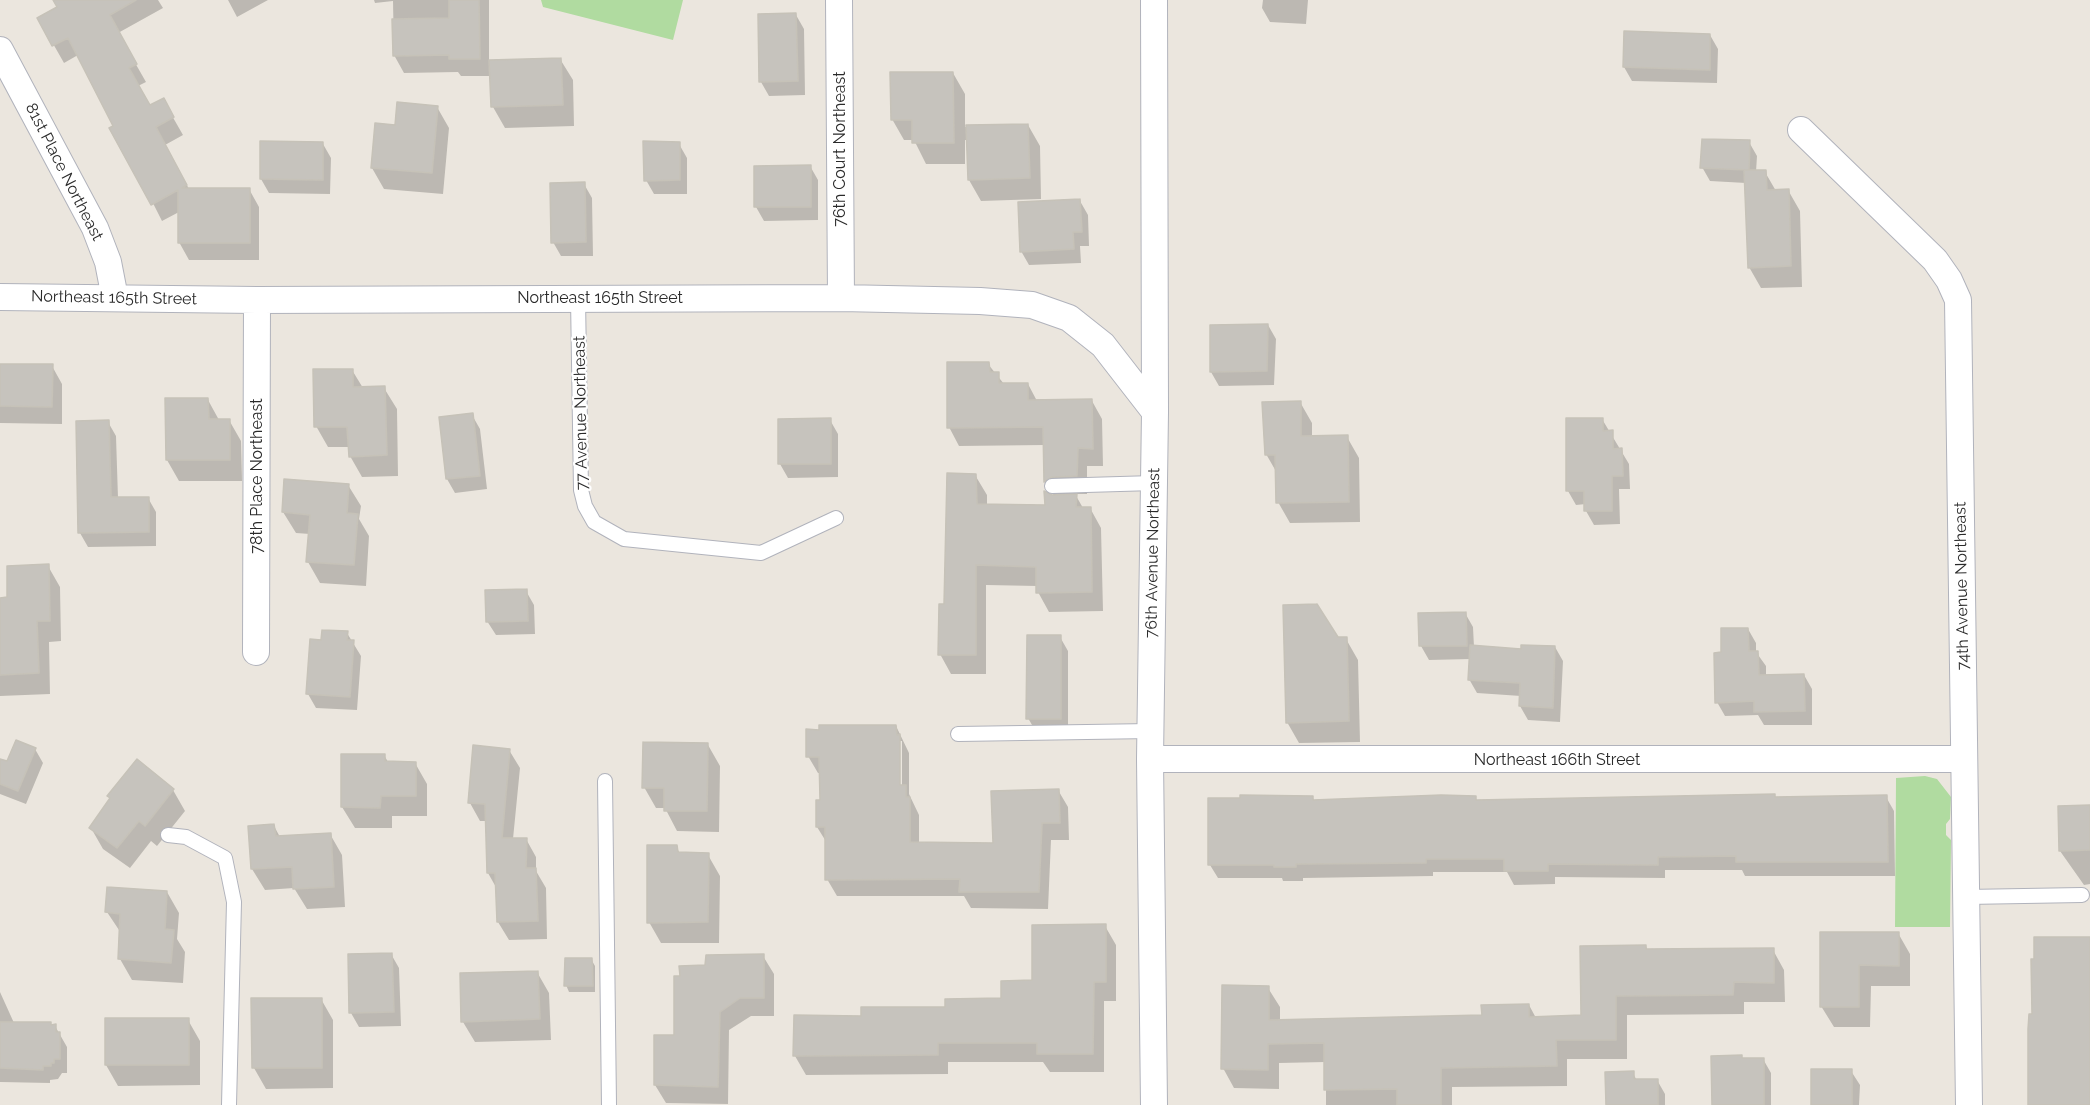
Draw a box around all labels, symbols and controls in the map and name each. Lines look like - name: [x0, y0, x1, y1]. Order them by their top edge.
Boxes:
- street label: 76th Court Northeast: [830, 71, 850, 227]
- street label: 81st Place Northeast: [21, 100, 107, 244]
- street label: Northeast 165th Street: [31, 287, 197, 309]
- street label: Northeast 165th Street: [517, 288, 683, 308]
- street label: 77 Avenue Northeast: [570, 336, 592, 490]
- street label: 78th Place Northeast: [247, 398, 267, 554]
- street label: 76th Avenue Northeast: [1142, 468, 1164, 638]
- street label: 74th Avenue Northeast: [1951, 501, 1973, 671]
- street label: Northeast 166th Street: [1474, 750, 1640, 770]

